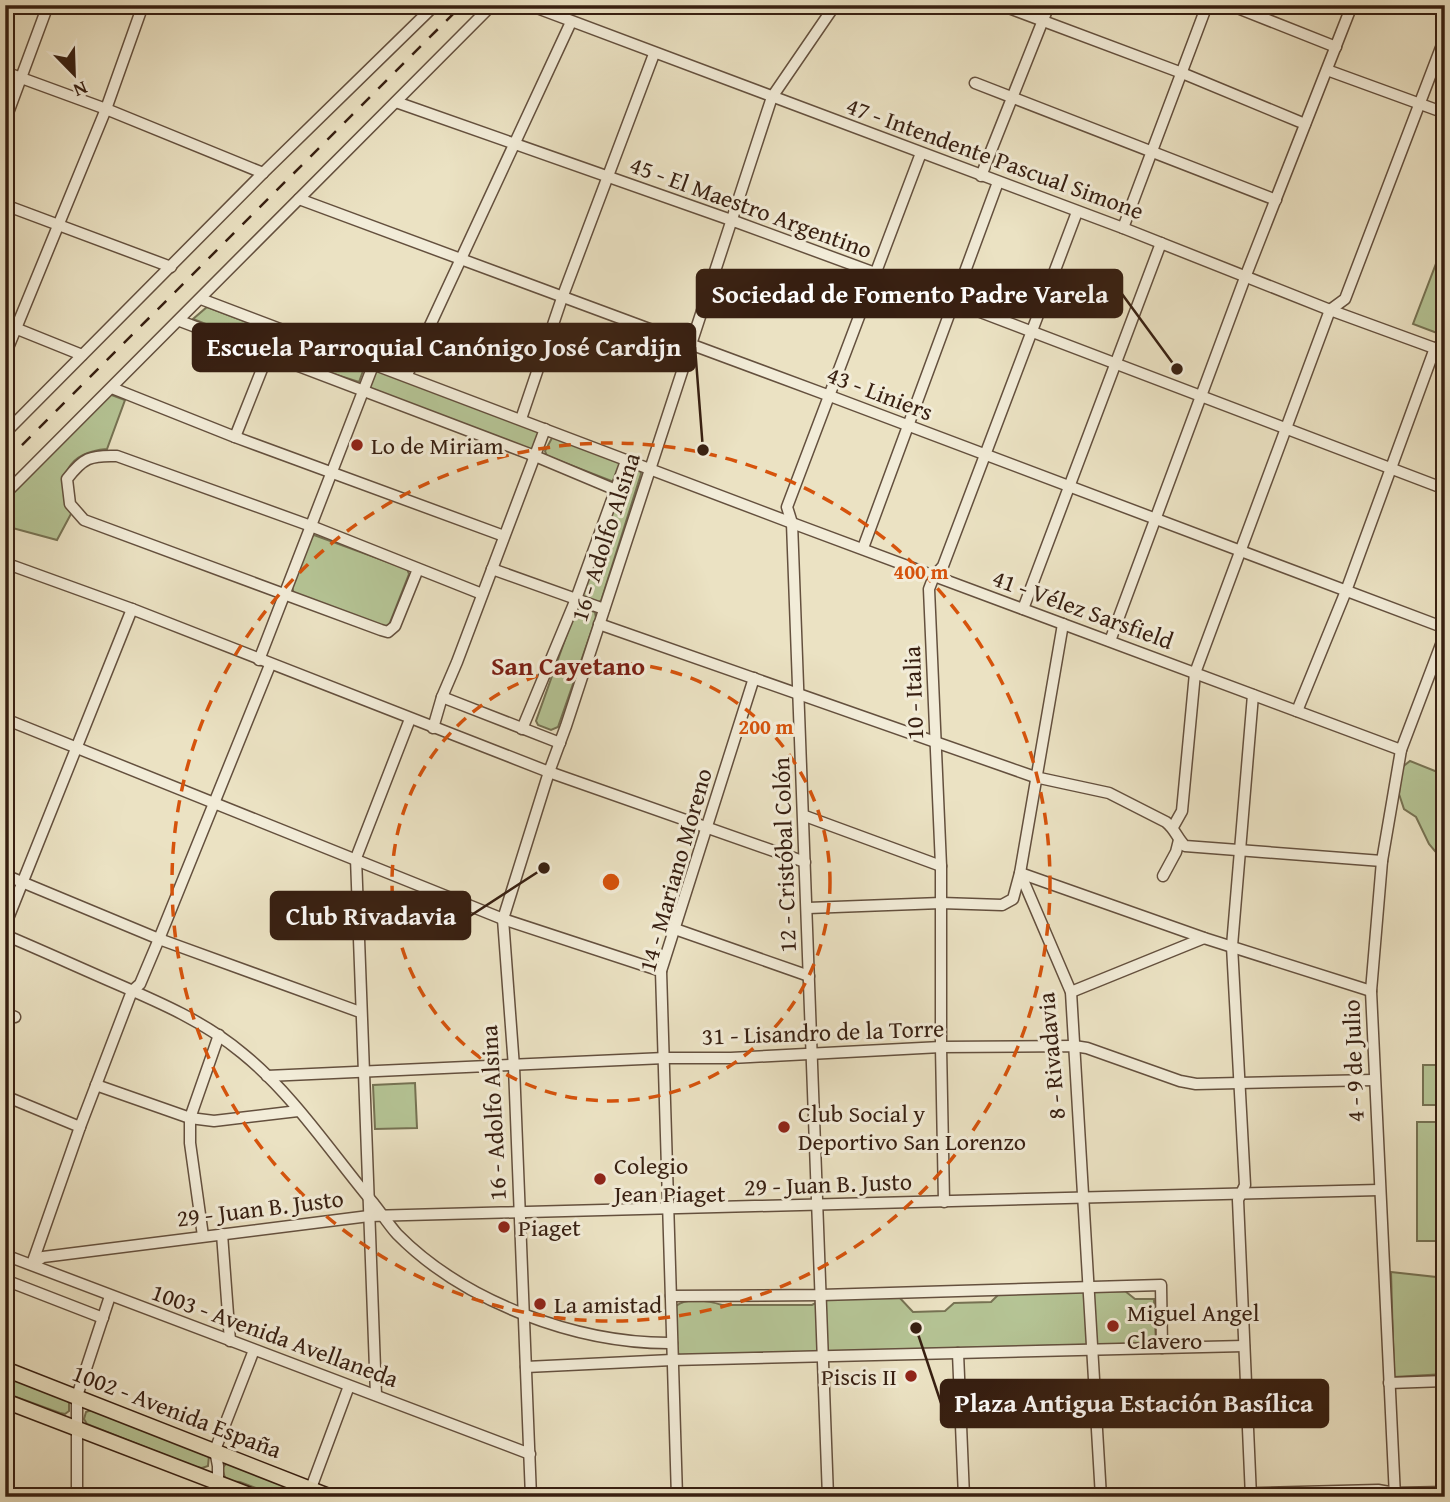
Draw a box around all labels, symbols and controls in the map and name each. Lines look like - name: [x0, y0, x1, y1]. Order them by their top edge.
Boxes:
- north arrow: [38, 38, 108, 108]
- text: N: [69, 74, 92, 105]
- street label: 47 - Intendente Pascual Simone: [841, 88, 1149, 228]
- street label: 45 - El Maestro Argentino: [625, 147, 877, 267]
- callout: Sociedad de Fomento Padre Varela: [697, 270, 1122, 317]
- text: Sociedad de Fomento Padre Varela: [711, 274, 1109, 313]
- callout: Escuela Parroquial Canónigo José Cardijn: [193, 324, 695, 371]
- text: Escuela Parroquial Canónigo José Cardijn: [207, 327, 682, 366]
- street label: 43 - Liniers: [822, 357, 938, 429]
- place label: Lo de Miriam: [371, 428, 504, 463]
- marker: Lo de Miriam: [349, 437, 365, 453]
- street label: 16 - Adolfo Alsina: [561, 447, 649, 626]
- text: 400 m: [893, 556, 949, 587]
- street label: 41 - Vélez Sarsfield: [988, 560, 1179, 658]
- street label: 10 - Italia: [894, 645, 932, 741]
- district label: San Cayetano: [491, 646, 645, 685]
- text: 200 m: [738, 711, 794, 742]
- street label: 12 - Cristóbal Colón: [763, 756, 805, 953]
- street label: 14 - Mariano Moreno: [629, 764, 721, 976]
- centre of rings: [599, 870, 623, 894]
- callout: Club Rivadavia: [271, 892, 470, 939]
- text: Club Rivadavia: [286, 896, 457, 935]
- street label: 8 - Rivadavia: [1028, 990, 1074, 1121]
- street label: 4 - 9 de Julio: [1333, 999, 1373, 1123]
- street label: 31 - Lisandro de la Torre: [701, 1010, 945, 1054]
- street label: 16 - Adolfo Alsina: [471, 1024, 515, 1202]
- place label: Club Social y Deportivo San Lorenzo: [798, 1096, 1026, 1159]
- marker: Club Social y Deportivo San Lorenzo: [776, 1119, 792, 1135]
- place label: Colegio Jean Piaget: [611, 1148, 726, 1211]
- street label: 29 - Juan B. Justo: [743, 1164, 913, 1204]
- marker: Colegio Jean Piaget: [592, 1171, 608, 1187]
- street label: 29 - Juan B. Justo: [174, 1180, 346, 1236]
- place label: Piaget: [518, 1210, 581, 1245]
- marker: Piaget: [496, 1219, 512, 1235]
- street label: 1003 - Avenida Avellaneda: [147, 1274, 404, 1396]
- place label: La amistad: [554, 1287, 662, 1322]
- place label: Miguel Angel Clavero: [1127, 1295, 1260, 1358]
- marker: La amistad: [532, 1296, 548, 1312]
- marker: Miguel Angel Clavero: [1105, 1318, 1121, 1334]
- street label: 1002 - Avenida España: [67, 1355, 287, 1467]
- place label: Piscis II: [821, 1359, 897, 1394]
- marker: Piscis II: [903, 1368, 919, 1384]
- callout: Plaza Antigua Estación Basílica: [941, 1380, 1328, 1427]
- text: Plaza Antigua Estación Basílica: [955, 1383, 1314, 1422]

